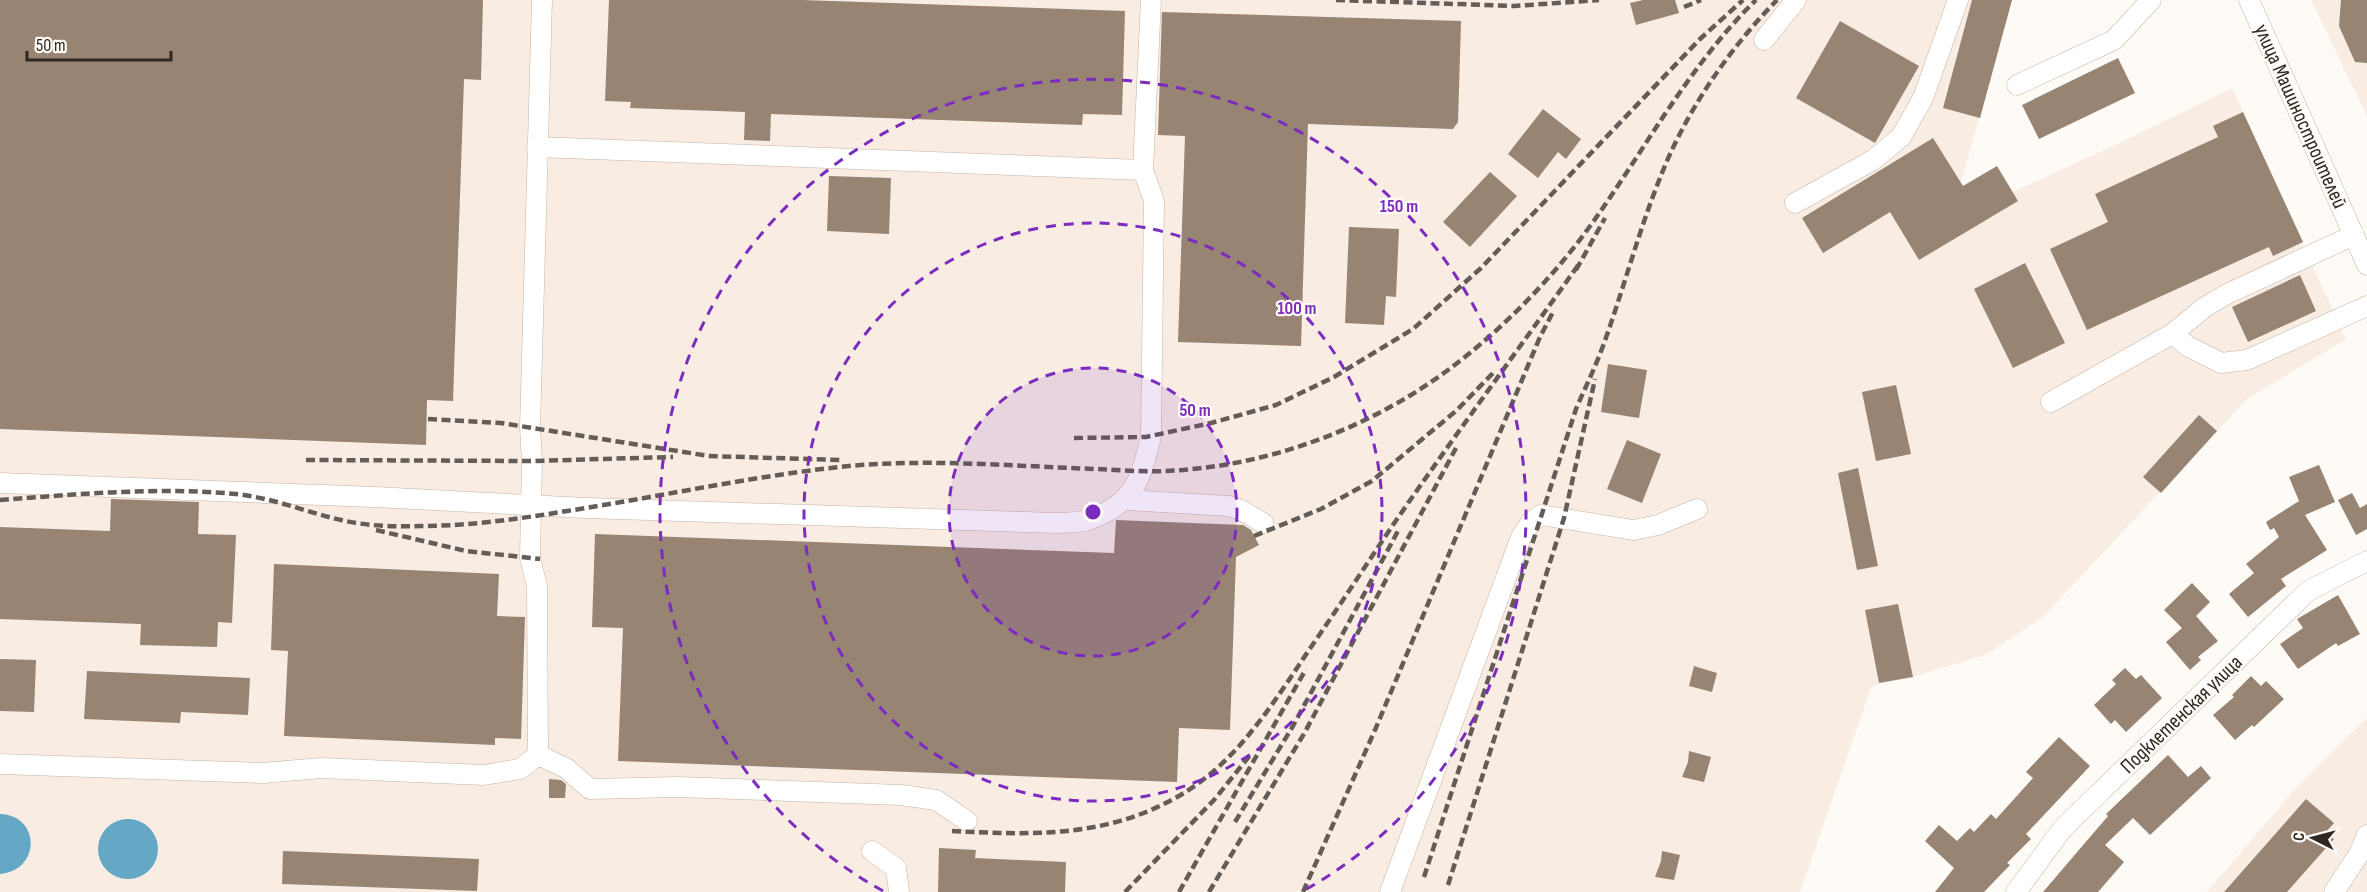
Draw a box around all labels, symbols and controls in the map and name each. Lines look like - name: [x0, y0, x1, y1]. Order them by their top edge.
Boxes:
- street label: улица Машиностроителей: [2249, 20, 2352, 212]
- scale bar: [27, 24, 171, 62]
- text: 50 m: [36, 35, 66, 56]
- text: 150 m: [1380, 196, 1418, 217]
- text: 100 m: [1278, 298, 1317, 319]
- text: 50 m: [1179, 400, 1211, 421]
- centre of rings: [1083, 502, 1103, 522]
- street label: Подклетенская улица: [2115, 650, 2247, 779]
- north arrow: [2283, 808, 2343, 868]
- text: С: [2290, 832, 2309, 842]

